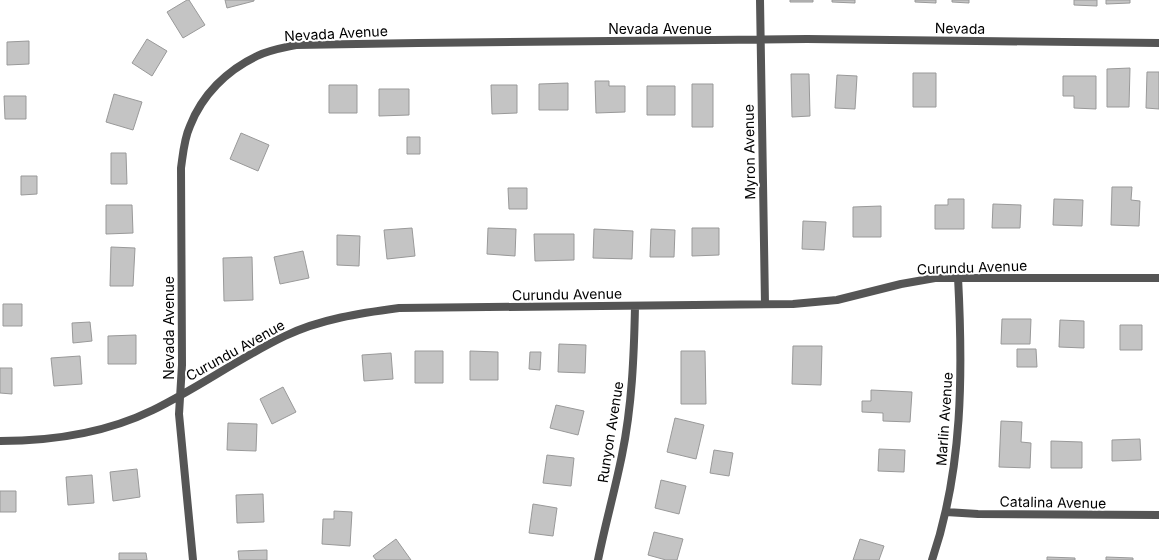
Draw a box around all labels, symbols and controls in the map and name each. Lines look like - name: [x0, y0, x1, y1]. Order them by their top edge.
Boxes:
- street label: Nevada: [935, 19, 985, 37]
- street label: Nevada Avenue: [608, 20, 712, 37]
- street label: Nevada Avenue: [284, 22, 388, 44]
- street label: Myron Avenue: [740, 104, 758, 200]
- street label: Curundu Avenue: [917, 257, 1027, 277]
- street label: Nevada Avenue: [160, 276, 177, 380]
- street label: Curundu Avenue: [512, 285, 622, 303]
- street label: Curundu Avenue: [183, 316, 287, 384]
- street label: Marlin Avenue: [932, 371, 956, 467]
- street label: Runyon Avenue: [594, 380, 626, 484]
- street label: Catalina Avenue: [1000, 493, 1106, 511]

